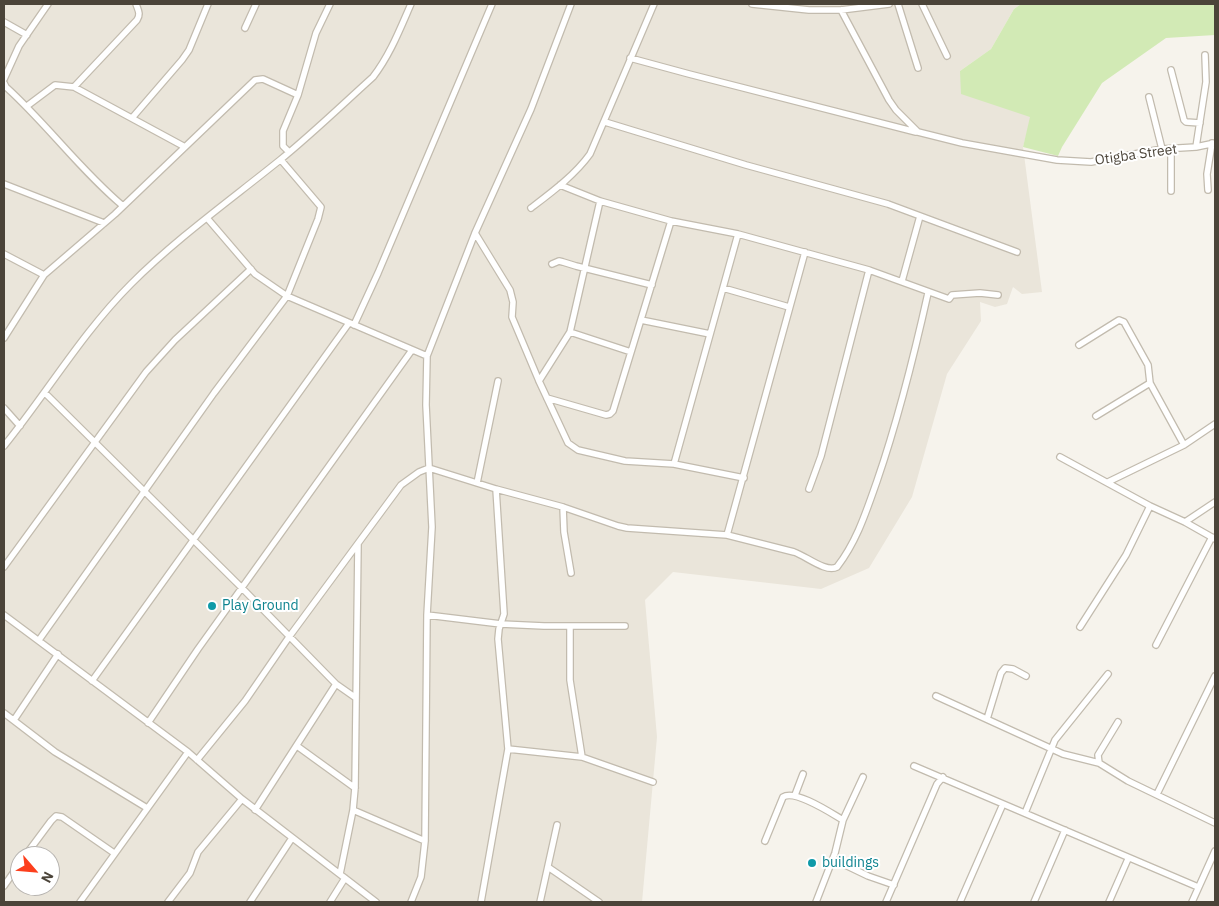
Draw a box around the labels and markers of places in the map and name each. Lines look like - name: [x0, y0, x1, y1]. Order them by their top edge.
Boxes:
- place label: Play Ground: [222, 598, 299, 614]
- marker: Play Ground: [206, 600, 218, 612]
- place label: buildings: [822, 855, 879, 871]
- marker: buildings: [806, 857, 818, 869]

